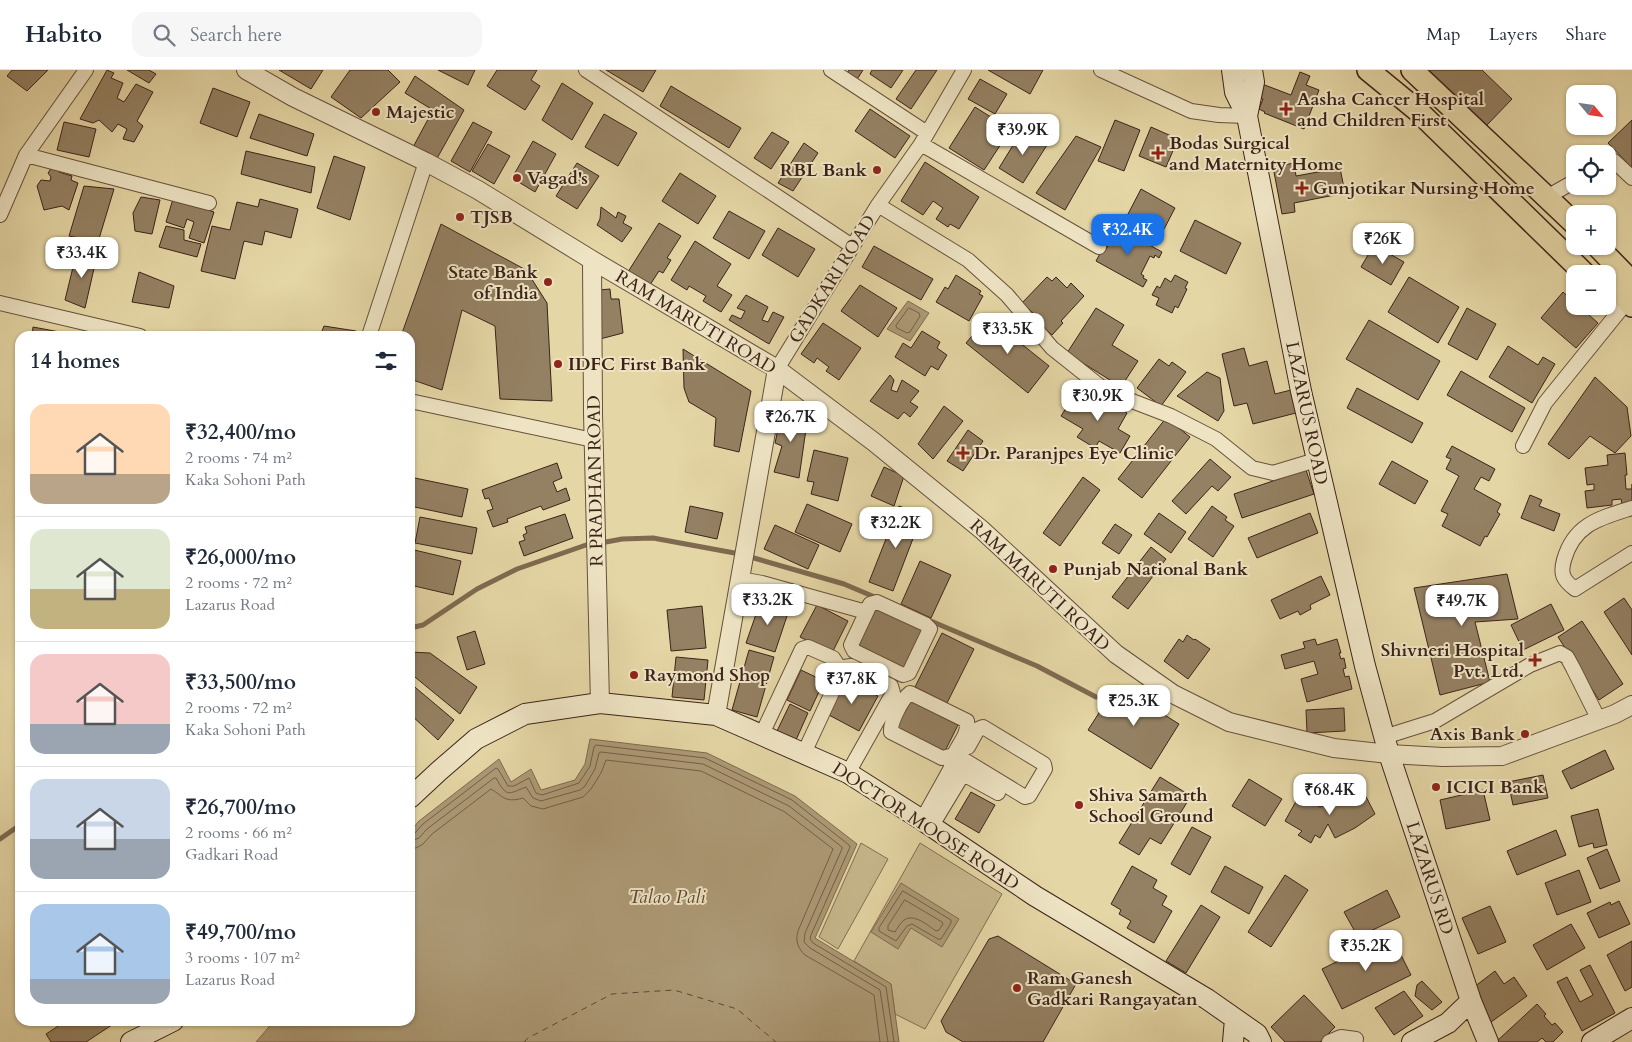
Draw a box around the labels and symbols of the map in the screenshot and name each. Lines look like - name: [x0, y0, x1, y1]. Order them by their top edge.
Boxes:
- north arrow: [1566, 85, 1616, 135]
- place label: Aasha Cancer Hospital and Children First: [1297, 87, 1484, 133]
- place label: Majestic: [386, 100, 455, 125]
- marker: Aasha Cancer Hospital and Children First: [1279, 102, 1293, 116]
- marker: Majestic: [370, 106, 382, 118]
- pin: ₹39.9K: [982, 114, 1064, 156]
- place label: Bodas Surgical and Maternity Home: [1169, 131, 1343, 177]
- marker: Bodas Surgical and Maternity Home: [1151, 146, 1165, 160]
- place label: RBL Bank: [780, 158, 868, 183]
- marker: RBL Bank: [871, 164, 883, 176]
- place label: Vagad's: [527, 166, 588, 191]
- marker: Vagad's: [511, 172, 523, 184]
- place label: Gunjotikar Nursing Home: [1313, 176, 1535, 201]
- marker: Gunjotikar Nursing Home: [1295, 181, 1309, 195]
- place label: TJSB: [470, 205, 513, 230]
- street label: GADKARI ROAD: [783, 210, 882, 348]
- marker: TJSB: [454, 211, 466, 223]
- pin: ₹32.4K: [1087, 214, 1169, 256]
- pin: ₹26K: [1353, 222, 1413, 265]
- pin: ₹33.4K: [41, 236, 123, 279]
- place label: State Bank of India: [448, 260, 539, 306]
- street label: RAM MARUTI ROAD: [611, 264, 781, 380]
- marker: State Bank of India: [542, 276, 554, 288]
- pin: ₹33.5K: [967, 312, 1049, 355]
- street label: LAZARUS ROAD: [1279, 339, 1334, 487]
- place label: IDFC First Bank: [568, 352, 706, 377]
- marker: IDFC First Bank: [552, 358, 564, 370]
- pin: ₹30.9K: [1057, 380, 1139, 422]
- street label: R PRADHAN ROAD: [582, 395, 609, 567]
- pin: ₹26.7K: [750, 400, 832, 443]
- place label: Dr. Paranjpes Eye Clinic: [974, 441, 1174, 466]
- marker: Dr. Paranjpes Eye Clinic: [956, 446, 970, 460]
- pin: ₹32.2K: [855, 506, 937, 549]
- street label: RAM MARUTI ROAD: [964, 514, 1115, 657]
- place label: Punjab National Bank: [1063, 557, 1249, 582]
- marker: Punjab National Bank: [1047, 563, 1059, 575]
- pin: ₹33.2K: [727, 584, 809, 626]
- pin: ₹49.7K: [1421, 584, 1503, 627]
- place label: Shivneri Hospital Pvt. Ltd.: [1381, 638, 1524, 684]
- marker: Shivneri Hospital Pvt. Ltd.: [1528, 653, 1542, 667]
- pin: ₹37.8K: [811, 662, 893, 705]
- place label: Raymond Shop: [644, 663, 770, 688]
- marker: Raymond Shop: [628, 669, 640, 681]
- pin: ₹25.3K: [1093, 684, 1175, 727]
- place label: Axis Bank: [1430, 722, 1516, 747]
- marker: Axis Bank: [1519, 728, 1531, 740]
- street label: DOCTOR MOOSE ROAD: [827, 756, 1024, 896]
- pin: ₹68.4K: [1289, 774, 1371, 816]
- place label: ICICI Bank: [1446, 775, 1545, 800]
- marker: ICICI Bank: [1430, 781, 1442, 793]
- place label: Shiva Samarth School Ground: [1089, 783, 1214, 829]
- marker: Shiva Samarth School Ground: [1073, 799, 1085, 811]
- street label: LAZARUS RD: [1399, 818, 1460, 938]
- water label: Talao Pali: [628, 884, 706, 910]
- pin: ₹35.2K: [1325, 930, 1407, 972]
- place label: Ram Ganesh Gadkari Rangayatan: [1027, 966, 1198, 1012]
- marker: Ram Ganesh Gadkari Rangayatan: [1011, 982, 1023, 994]

